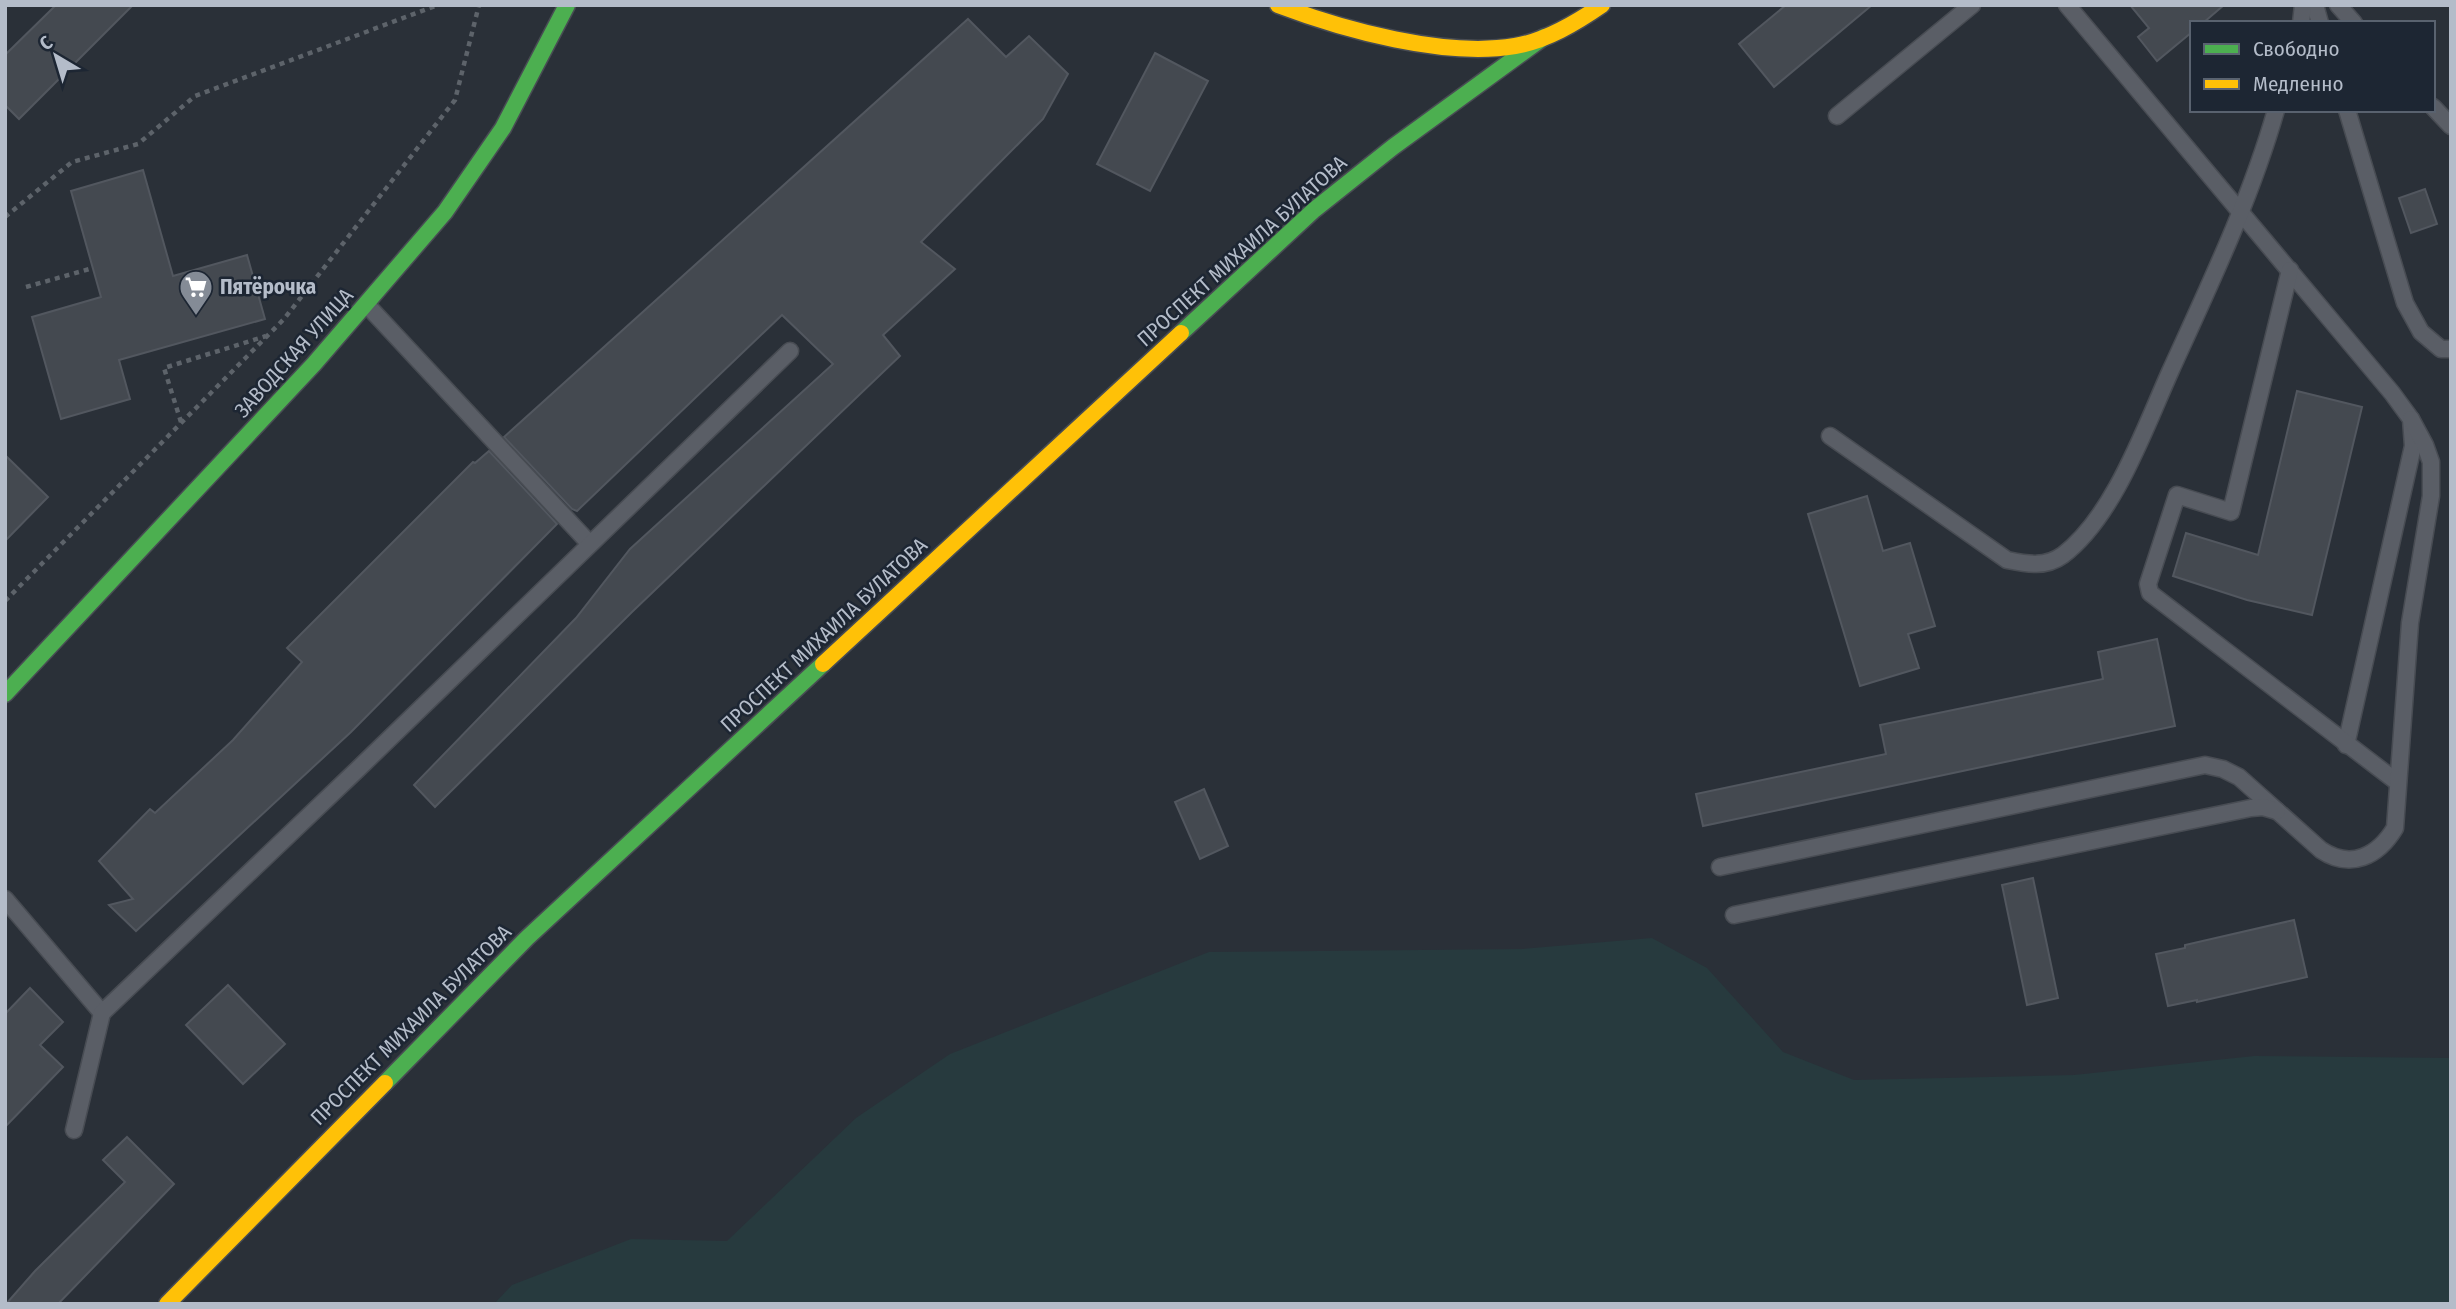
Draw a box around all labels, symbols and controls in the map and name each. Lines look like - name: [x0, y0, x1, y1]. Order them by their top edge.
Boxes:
- north arrow: [21, 21, 91, 91]
- legend: [2190, 21, 2435, 112]
- text: С: [35, 31, 57, 55]
- text: Свободно: [2253, 36, 2339, 62]
- text: Медленно: [2253, 71, 2343, 97]
- street label: ПРОСПЕКТ МИХАИЛА БУЛАТОВА: [1132, 150, 1352, 352]
- supermarket icon: Пятёрочка: [177, 268, 215, 317]
- place label: Пятёрочка: [220, 274, 316, 300]
- street label: ЗАВОДСКАЯ УЛИЦА: [229, 283, 359, 423]
- street label: ПРОСПЕКТ МИХАИЛА БУЛАТОВА: [715, 532, 933, 738]
- street label: ПРОСПЕКТ МИХАИЛА БУЛАТОВА: [305, 919, 517, 1131]

